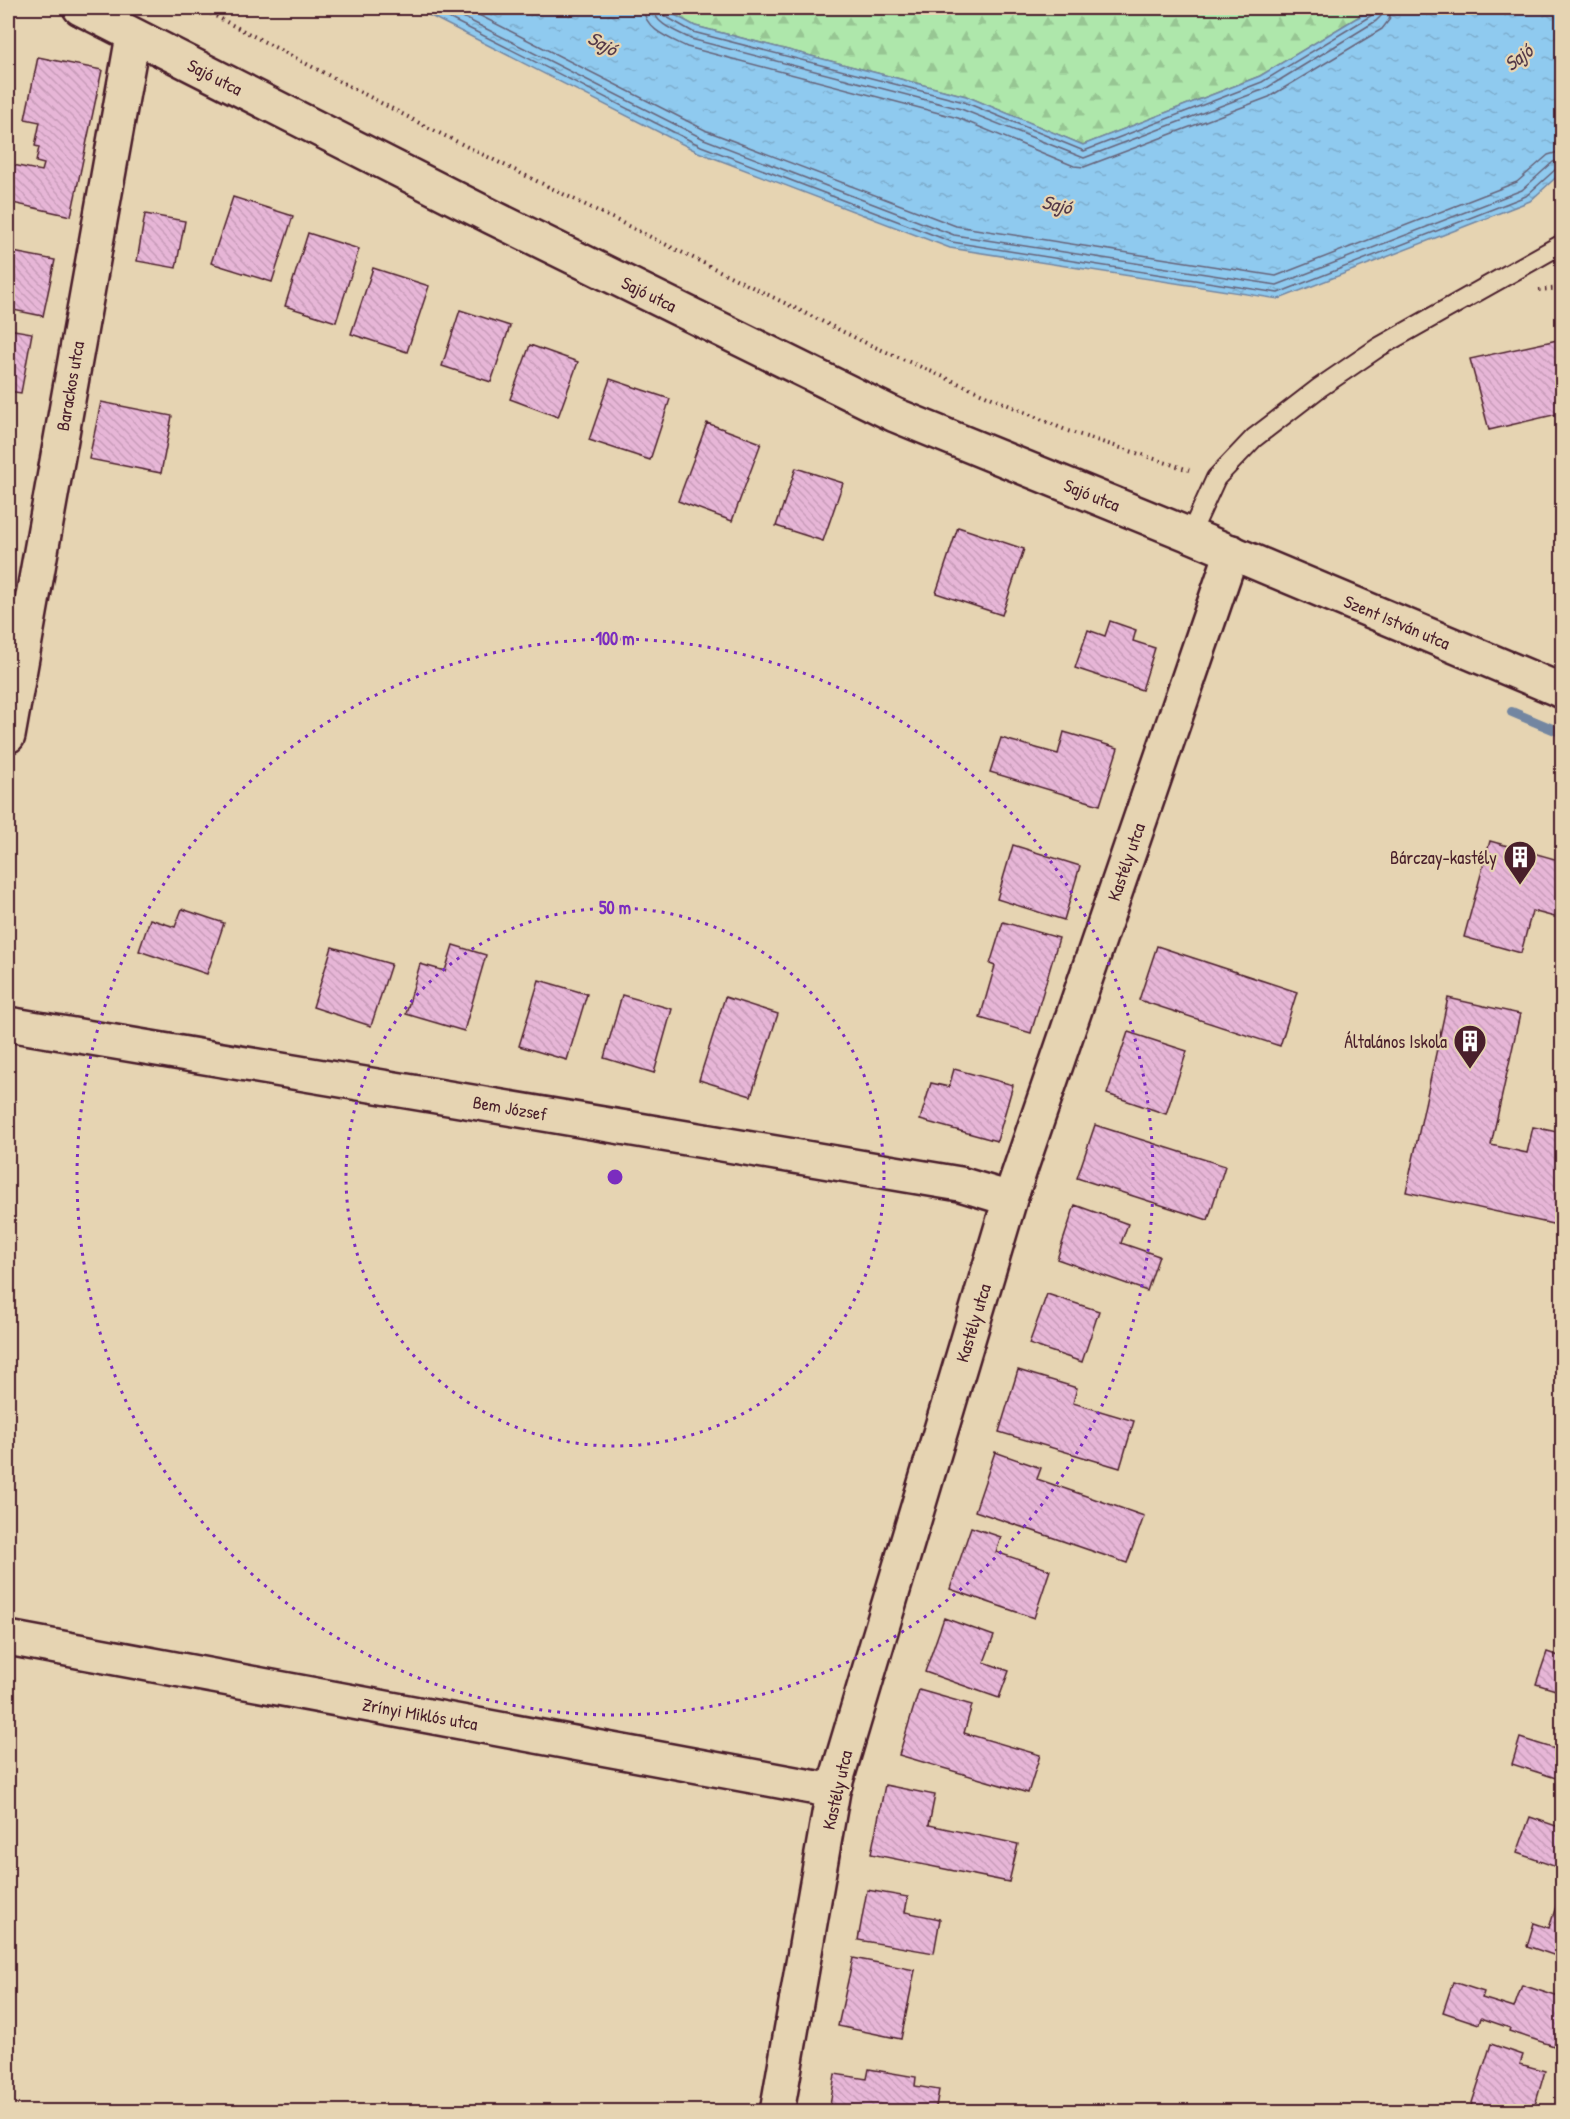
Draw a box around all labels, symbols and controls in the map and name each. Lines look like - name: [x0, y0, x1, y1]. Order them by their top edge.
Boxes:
- water label: Sajó: [583, 24, 624, 63]
- water label: Sajó: [1498, 36, 1540, 77]
- street label: Sajó utca: [183, 53, 247, 101]
- water label: Sajó: [1039, 187, 1076, 221]
- street label: Sajó utca: [617, 270, 681, 318]
- street label: Barackos utca: [50, 339, 90, 433]
- street label: Sajó utca: [1060, 472, 1124, 518]
- street label: Szent István utca: [1340, 588, 1454, 656]
- text: 100 m: [595, 626, 635, 651]
- street label: Kastély utca: [1101, 820, 1151, 904]
- building icon: Bárczay-kastély: [1502, 839, 1538, 886]
- place label: Bárczay-kastély: [1390, 845, 1497, 870]
- text: 50 m: [599, 895, 631, 920]
- building icon: Általános Iskola: [1452, 1023, 1488, 1070]
- place label: Általános Iskola: [1344, 1029, 1447, 1054]
- street label: Bem József: [471, 1089, 550, 1127]
- centre of rings: [605, 1167, 625, 1187]
- street label: Kastély utca: [949, 1281, 997, 1365]
- street label: Zrínyi Miklós utca: [360, 1692, 480, 1736]
- street label: Kastély utca: [816, 1748, 858, 1832]

